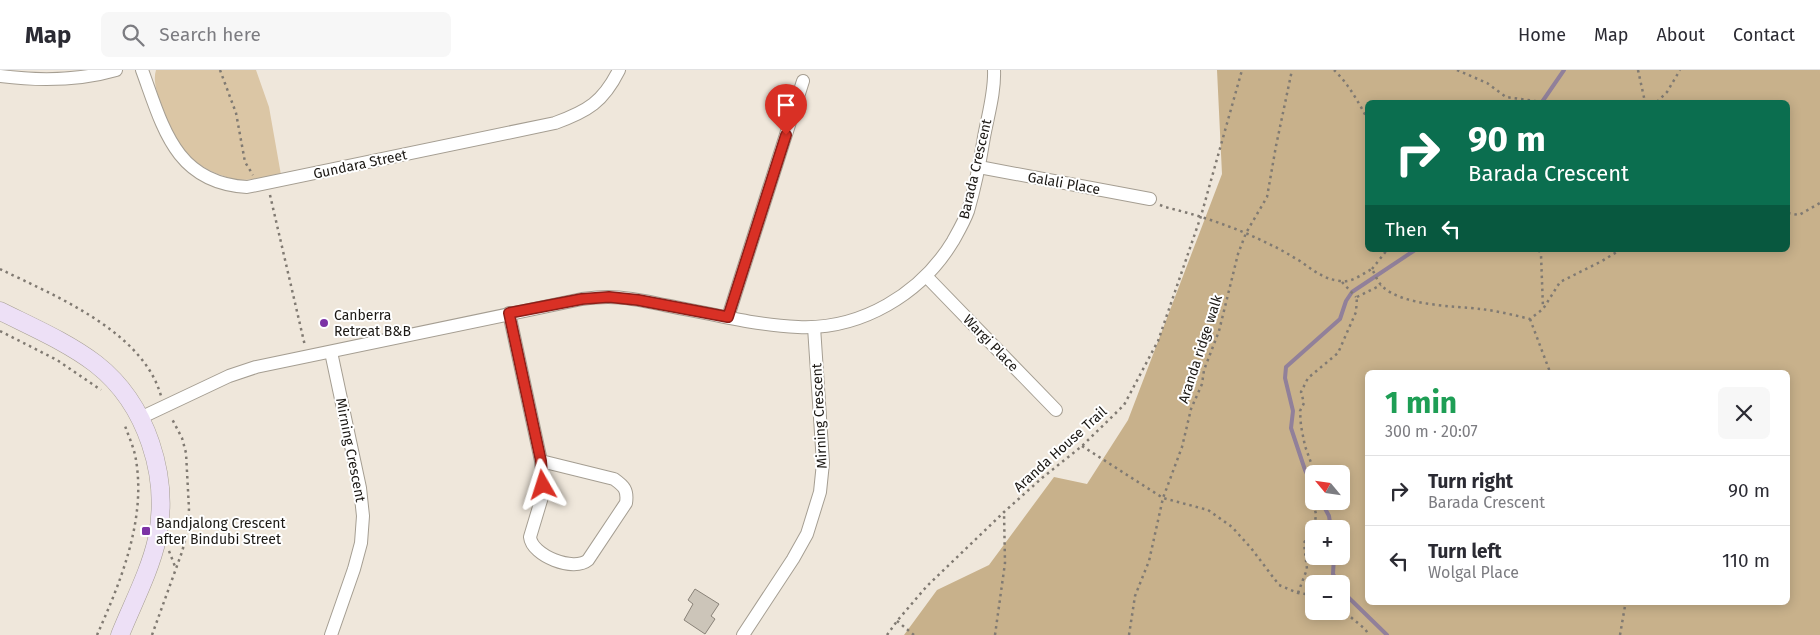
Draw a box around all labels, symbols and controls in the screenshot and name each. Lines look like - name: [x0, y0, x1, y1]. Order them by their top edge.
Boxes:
- search box: [101, 12, 451, 57]
- text: Map: [25, 21, 71, 49]
- icon: search: [119, 21, 147, 49]
- text: Search here: [159, 23, 261, 46]
- text: Home: [1518, 24, 1566, 46]
- text: Map: [1594, 24, 1628, 46]
- text: About: [1656, 24, 1705, 46]
- text: Contact: [1733, 24, 1795, 46]
- pin: [765, 84, 807, 135]
- icon: arrive: [772, 91, 800, 119]
- street label: Barada Crescent: [956, 116, 996, 221]
- text: 90 m: [1468, 118, 1546, 160]
- icon: right: [1385, 120, 1450, 185]
- street label: Gundara Street: [312, 146, 409, 183]
- text: Barada Crescent: [1468, 160, 1629, 187]
- street label: Galali Place: [1026, 169, 1101, 198]
- icon: left: [1437, 215, 1465, 243]
- text: Then: [1385, 218, 1427, 241]
- street label: Aranda ridge walk: [1175, 292, 1226, 406]
- place label: Canberra Retreat B&B: [334, 307, 411, 340]
- street label: Wargi Place: [959, 311, 1022, 375]
- marker: Canberra Retreat B&B: [318, 317, 330, 329]
- street label: Mirning Crescent: [808, 362, 831, 469]
- text: 1 min: [1385, 385, 1457, 421]
- button: close: [1718, 387, 1770, 439]
- street label: Mirning Crescent: [332, 397, 369, 505]
- street label: Aranda House Trail: [1010, 403, 1110, 496]
- text: 300 m · 20:07: [1385, 422, 1478, 441]
- position arrow: [516, 458, 568, 510]
- north arrow: [1305, 465, 1350, 510]
- map controls: [1305, 465, 1350, 620]
- text: Turn right: [1428, 470, 1513, 493]
- icon: right: [1385, 477, 1413, 505]
- text: 90 m: [1728, 479, 1770, 502]
- text: Barada Crescent: [1428, 493, 1545, 512]
- place label: Bandjalong Crescent after Bindubi Street: [156, 515, 287, 548]
- button: +: [1305, 520, 1350, 565]
- marker: Bandjalong Crescent after Bindubi Street: [140, 525, 152, 537]
- text: Turn left: [1428, 540, 1502, 563]
- icon: left: [1385, 547, 1413, 575]
- text: 110 m: [1722, 549, 1770, 572]
- text: Wolgal Place: [1428, 563, 1519, 582]
- button: −: [1305, 575, 1350, 620]

